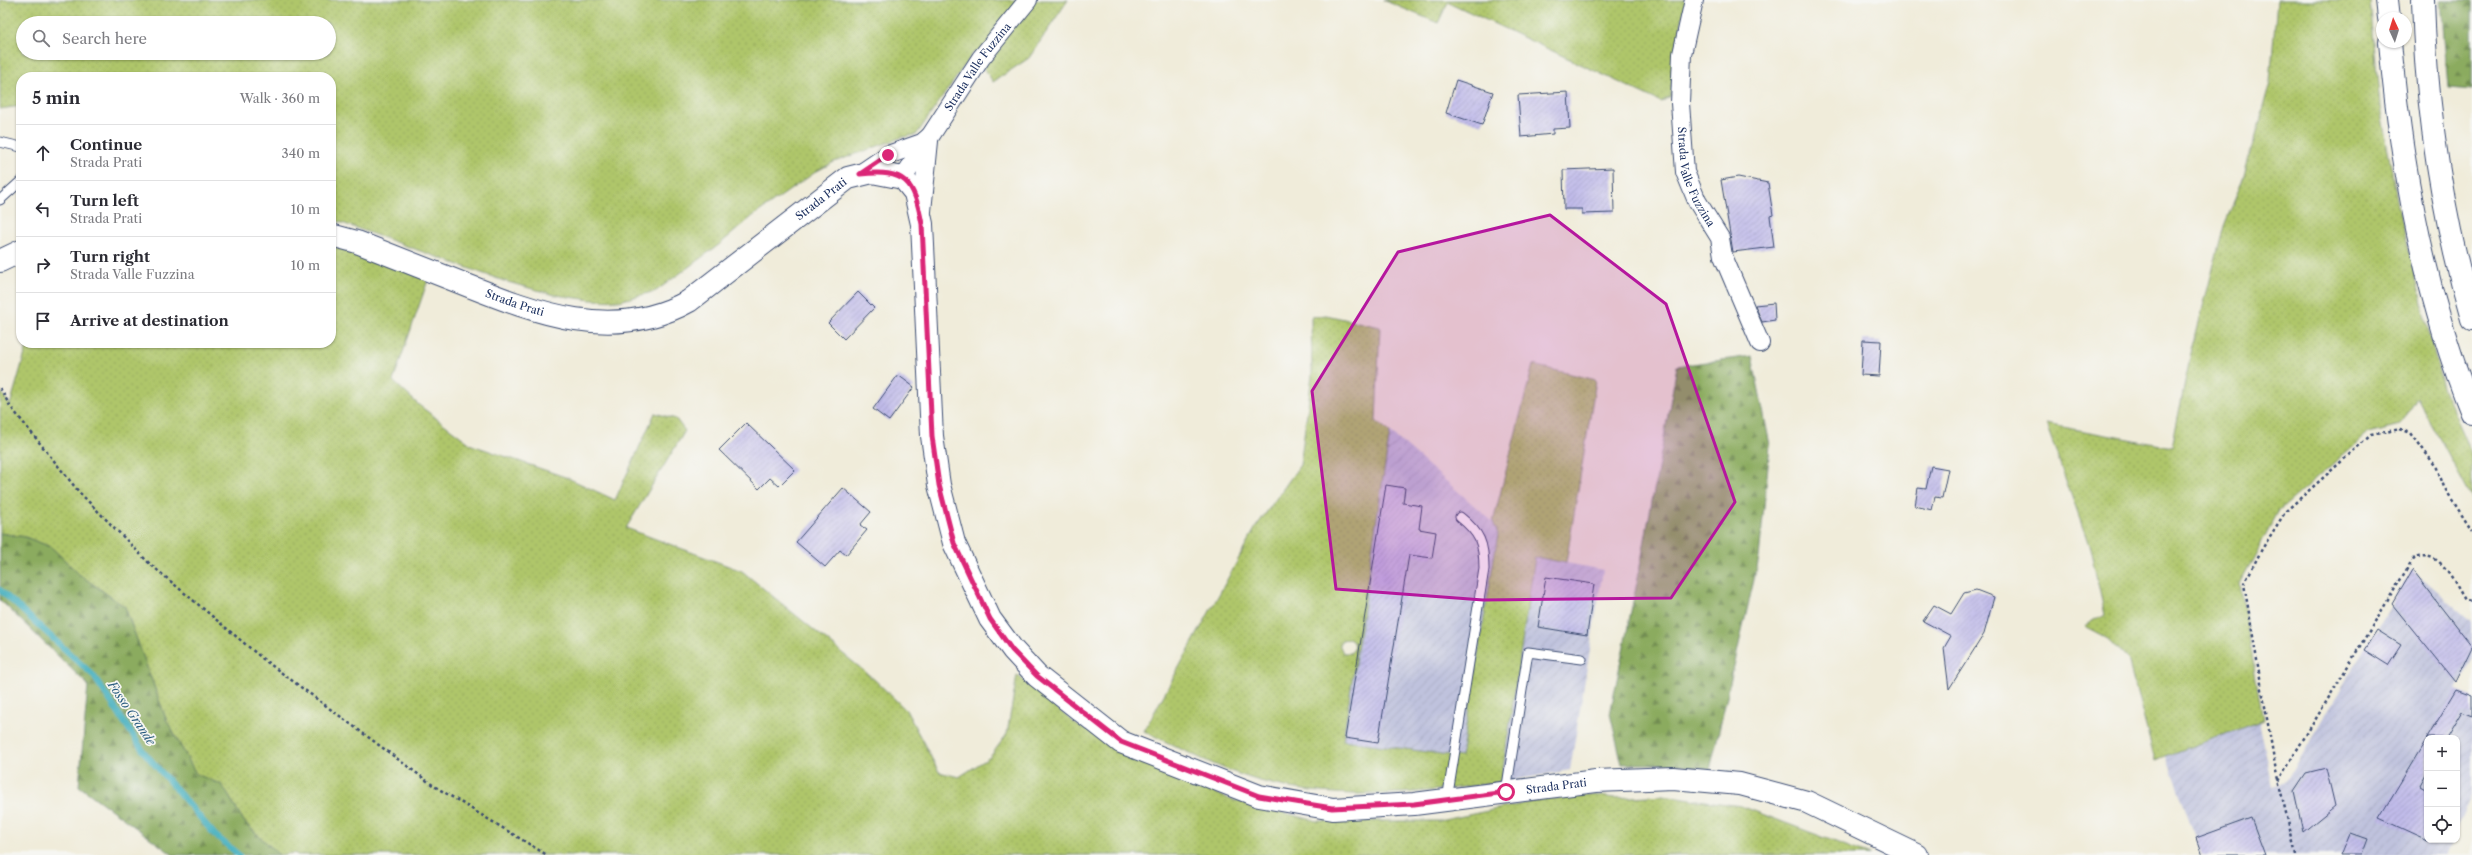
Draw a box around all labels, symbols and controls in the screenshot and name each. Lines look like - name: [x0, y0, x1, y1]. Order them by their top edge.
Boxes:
- north arrow: [2376, 12, 2412, 48]
- search box: [16, 16, 336, 60]
- street label: Strada Valle Fuzzina: [941, 20, 1014, 114]
- icon: search: [30, 27, 52, 49]
- text: Search here: [62, 29, 147, 48]
- text: 5 min: [32, 88, 80, 108]
- text: Walk · 360 m: [240, 90, 320, 106]
- street label: Strada Valle Fuzzina: [1675, 126, 1718, 229]
- text: Continue: [70, 135, 142, 154]
- icon: ahead: [32, 142, 54, 164]
- text: 340 m: [282, 145, 320, 161]
- route end: [879, 146, 897, 164]
- text: Strada Prati: [70, 154, 142, 170]
- street label: Strada Prati: [792, 174, 850, 223]
- text: Turn left: [70, 191, 139, 210]
- icon: left: [32, 198, 54, 220]
- text: 10 m: [291, 201, 320, 217]
- text: Strada Prati: [70, 210, 142, 226]
- text: Turn right: [70, 247, 150, 266]
- icon: right: [32, 254, 54, 276]
- text: 10 m: [291, 257, 320, 273]
- text: Strada Valle Fuzzina: [70, 266, 195, 282]
- street label: Strada Prati: [483, 286, 546, 319]
- icon: arrive: [32, 310, 54, 332]
- text: Arrive at destination: [70, 311, 229, 330]
- water label: Fosso Grande: [104, 677, 160, 749]
- map controls: [2424, 735, 2460, 843]
- button: +: [2424, 735, 2460, 771]
- button: −: [2424, 771, 2460, 807]
- street label: Strada Prati: [1525, 775, 1588, 797]
- route start: [1497, 783, 1515, 801]
- button: locate: [2424, 807, 2460, 843]

